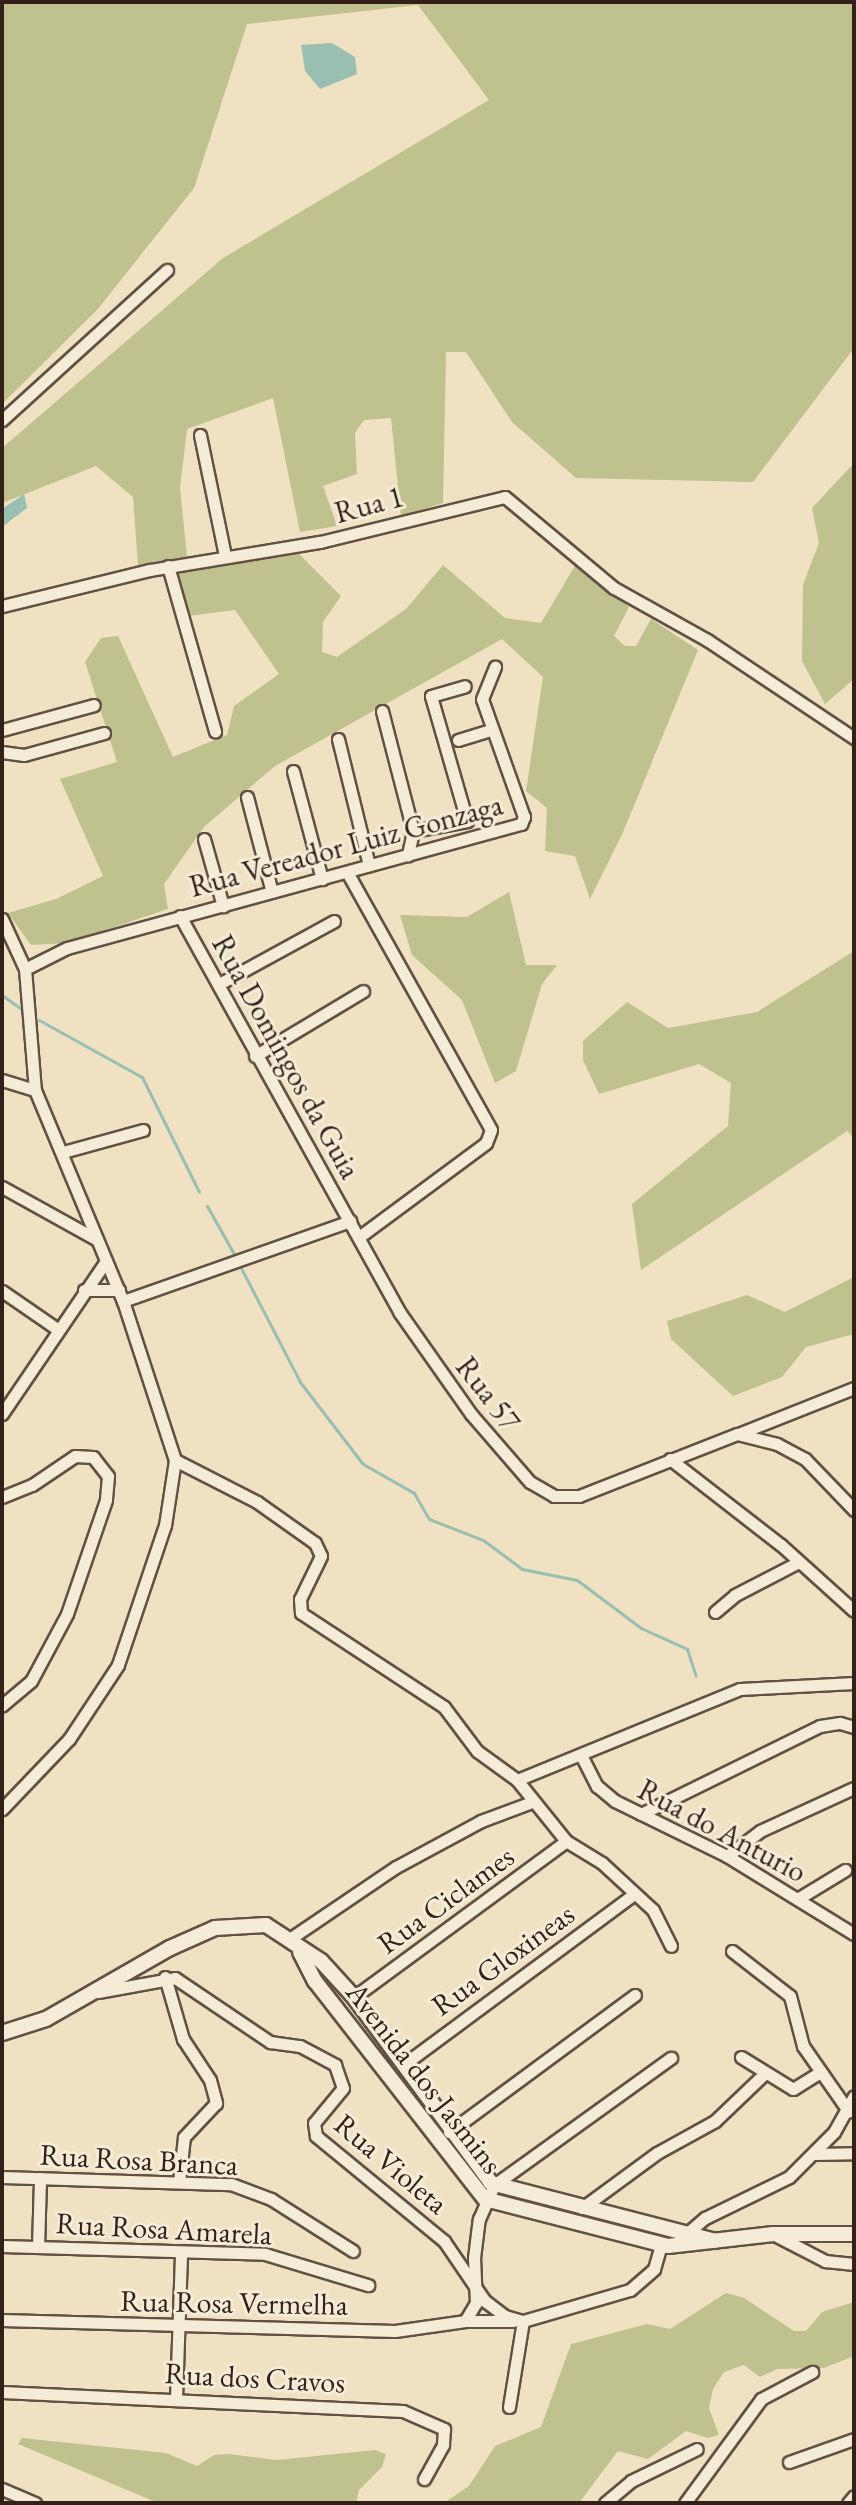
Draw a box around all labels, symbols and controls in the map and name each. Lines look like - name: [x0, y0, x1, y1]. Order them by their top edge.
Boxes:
- street label: Rua 1: [331, 479, 407, 531]
- street label: Rua Vereador Luiz Gonzaga: [186, 787, 506, 905]
- street label: Rua Domingos da Guia: [204, 929, 368, 1185]
- street label: Rua 57: [448, 1350, 528, 1438]
- street label: Rua do Anturio: [632, 1772, 812, 1890]
- street label: Rua Ciclames: [371, 1838, 521, 1962]
- street label: Rua Gloxineas: [425, 1896, 581, 2024]
- street label: Avenida dos Jasmins: [338, 1975, 510, 2181]
- street label: Rua Violeta: [327, 2106, 455, 2222]
- street label: Rua Rosa Branca: [39, 2137, 239, 2183]
- street label: Rua Rosa Amarela: [55, 2205, 273, 2253]
- street label: Rua Rosa Vermelha: [120, 2283, 348, 2323]
- street label: Rua dos Cravos: [164, 2355, 346, 2401]

